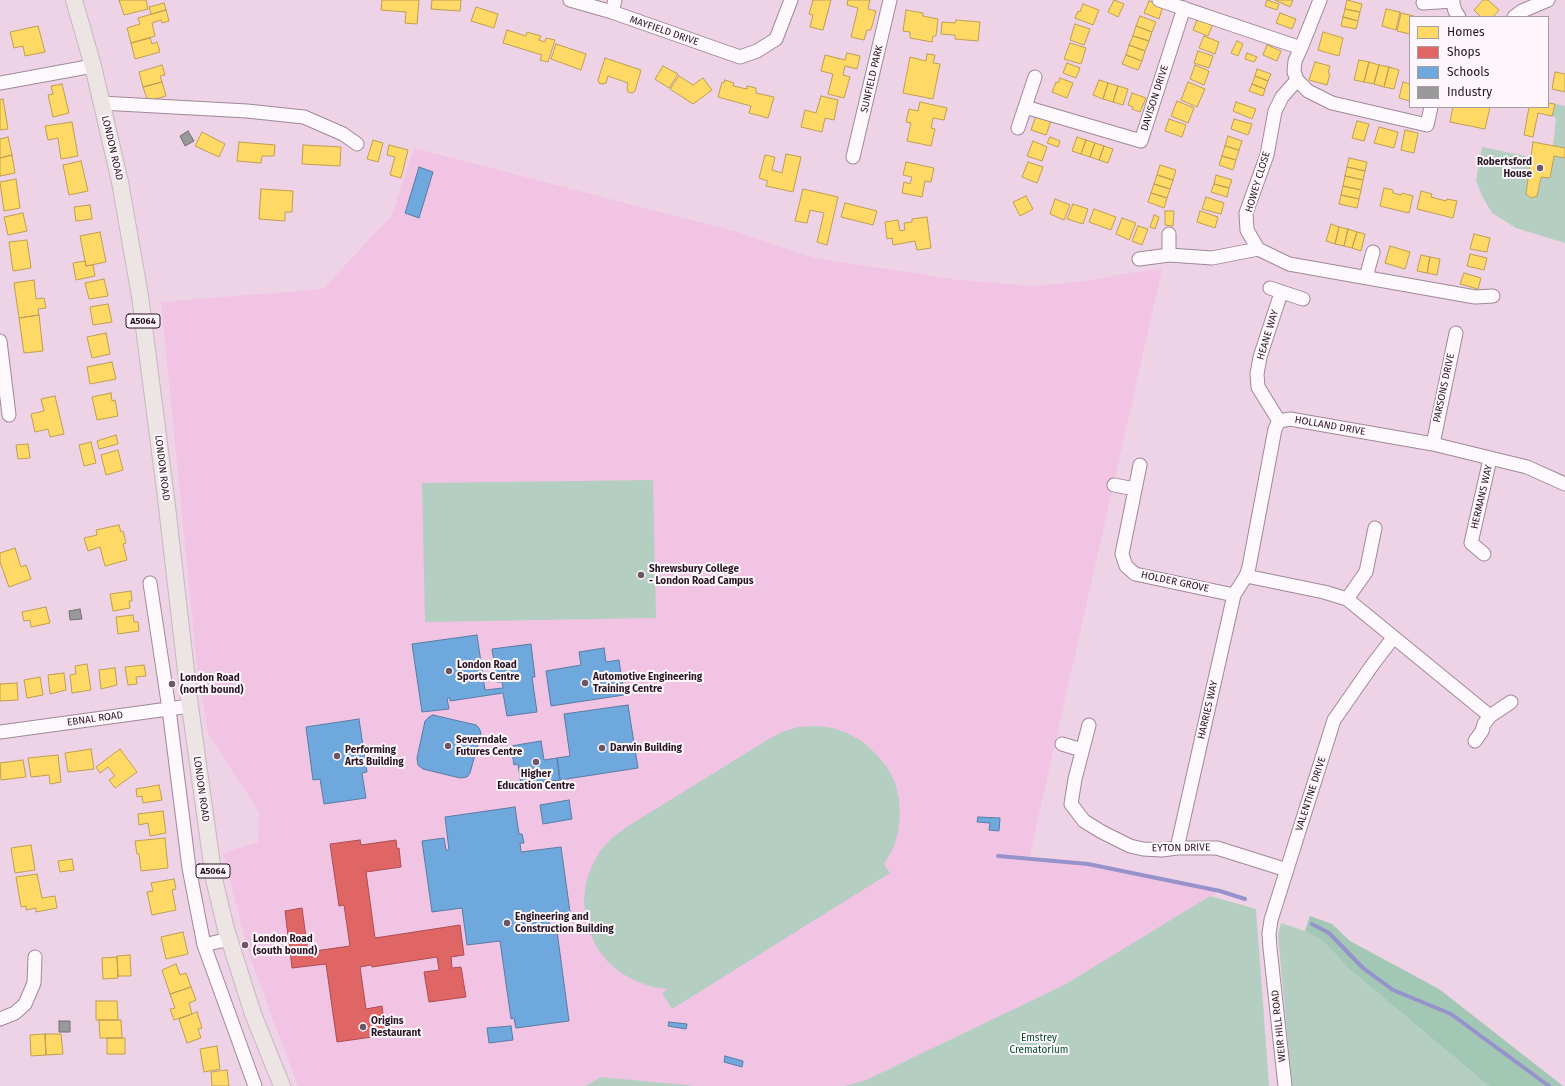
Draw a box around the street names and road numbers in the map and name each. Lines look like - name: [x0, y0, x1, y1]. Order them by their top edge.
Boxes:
- street label: MAYFIELD DRIVE: [628, 14, 700, 48]
- street label: SUNFIELD PARK: [858, 44, 886, 114]
- street label: DAVISON DRIVE: [1139, 64, 1171, 132]
- street label: LONDON ROAD: [99, 114, 125, 182]
- street label: HOWEY CLOSE: [1243, 150, 1273, 214]
- street label: HEANE WAY: [1255, 309, 1281, 361]
- road number: A5064: [126, 314, 160, 328]
- street label: PARSONS DRIVE: [1431, 352, 1457, 424]
- street label: HOLLAND DRIVE: [1294, 414, 1366, 438]
- street label: LONDON ROAD: [152, 434, 172, 502]
- street label: HERMANS WAY: [1469, 464, 1495, 530]
- street label: HOLDER GROVE: [1140, 569, 1210, 595]
- street label: HARRIES WAY: [1195, 679, 1221, 741]
- street label: EBNAL ROAD: [66, 709, 124, 729]
- street label: LONDON ROAD: [190, 755, 212, 823]
- street label: VALENTINE DRIVE: [1293, 755, 1329, 833]
- street label: EYTON DRIVE: [1152, 841, 1210, 855]
- road number: A5064: [196, 864, 230, 878]
- street label: WEIR HILL ROAD: [1269, 989, 1289, 1063]

